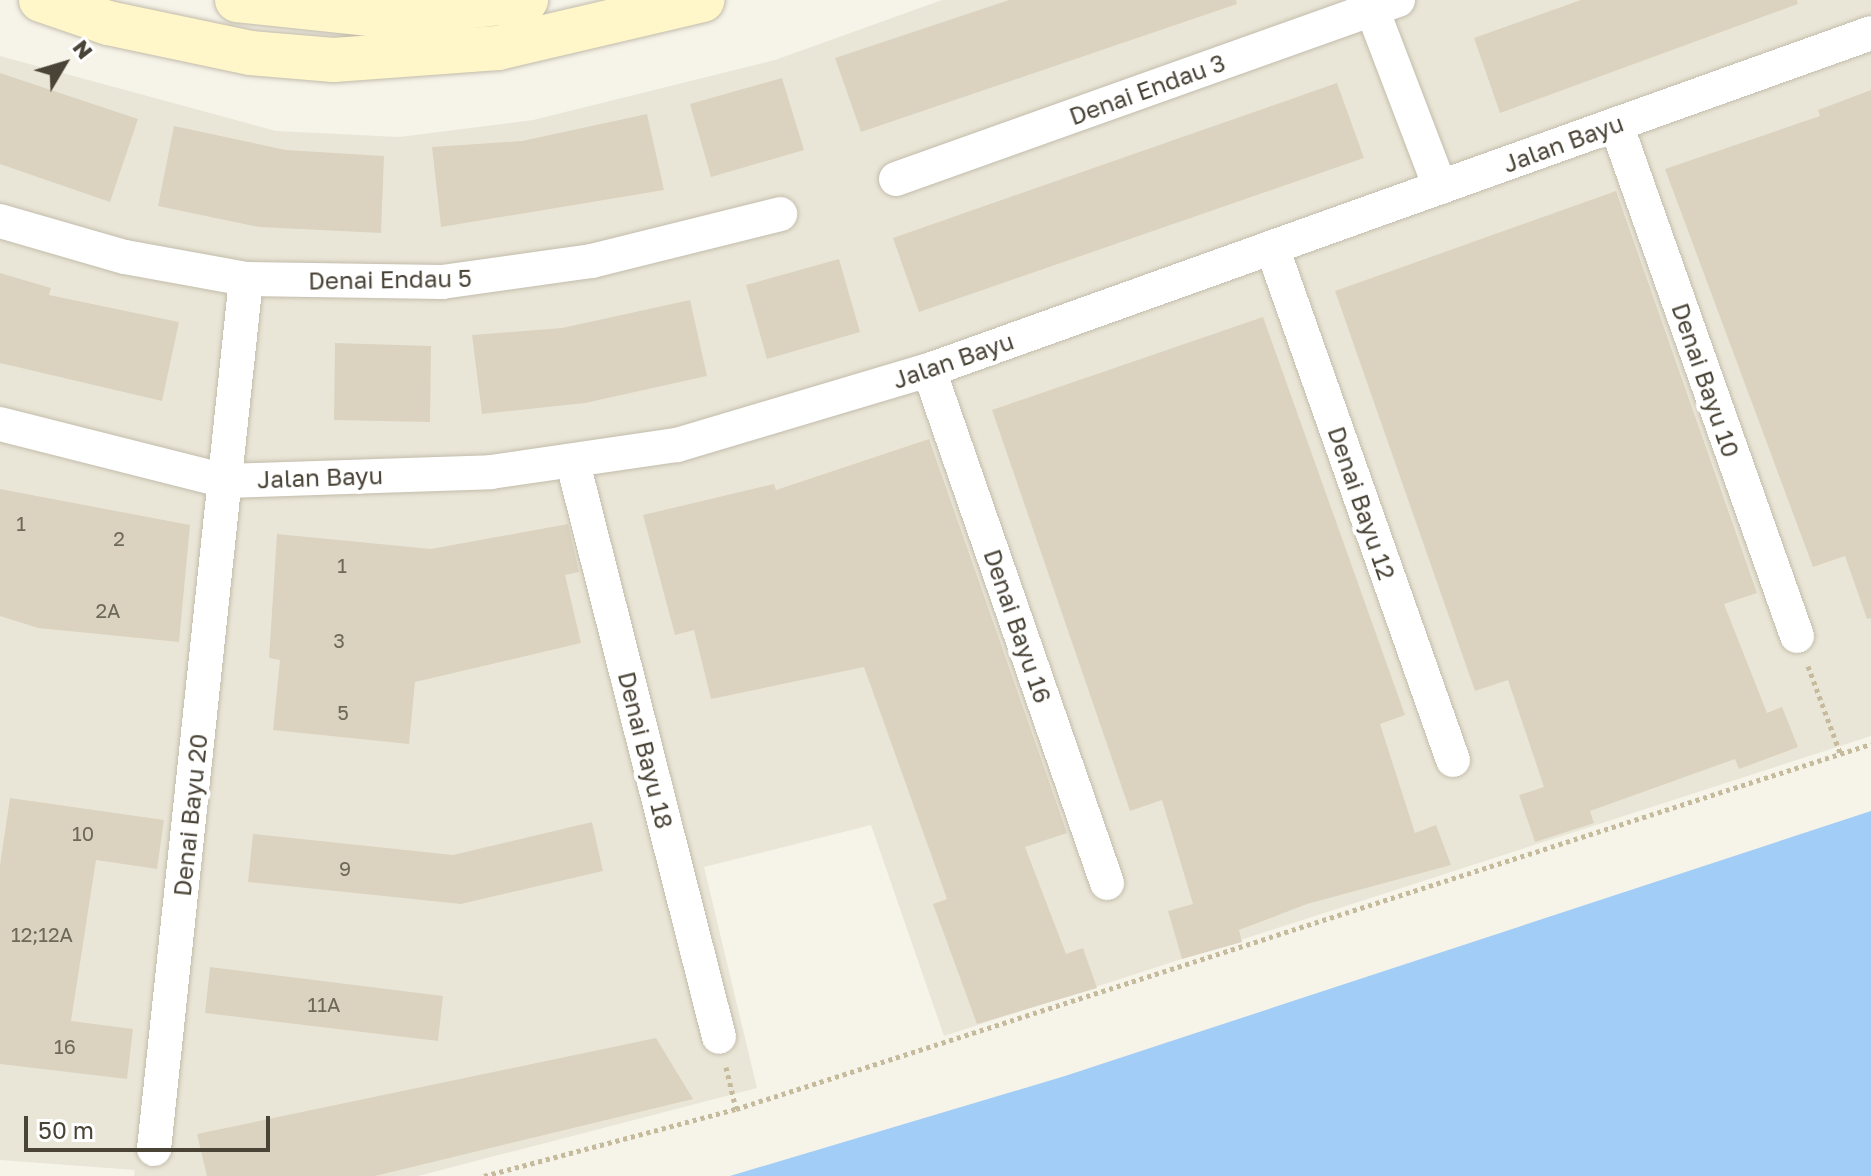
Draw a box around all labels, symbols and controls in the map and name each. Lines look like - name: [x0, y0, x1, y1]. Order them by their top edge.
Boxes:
- north arrow: [24, 24, 104, 104]
- text: N: [68, 34, 99, 64]
- street label: Denai Endau 3: [1065, 47, 1229, 131]
- street label: Jalan Bayu: [1499, 108, 1627, 178]
- street label: Denai Endau 5: [308, 263, 472, 295]
- street label: Denai Bayu 10: [1666, 299, 1746, 461]
- street label: Jalan Bayu: [889, 326, 1017, 394]
- street label: Denai Bayu 12: [1322, 423, 1402, 583]
- street label: Jalan Bayu: [257, 460, 383, 494]
- house number: 1: [16, 511, 26, 535]
- house number: 2: [113, 526, 125, 550]
- street label: Denai Bayu 16: [978, 545, 1058, 707]
- house number: 1: [337, 553, 347, 577]
- house number: 2A: [96, 598, 120, 622]
- house number: 3: [333, 628, 345, 652]
- street label: Denai Bayu 18: [613, 668, 679, 832]
- house number: 5: [337, 700, 349, 724]
- street label: Denai Bayu 20: [167, 732, 213, 898]
- house number: 10: [72, 821, 94, 845]
- house number: 9: [339, 856, 351, 880]
- house number: 12;12A: [11, 922, 73, 946]
- house number: 11A: [308, 992, 340, 1016]
- house number: 16: [54, 1034, 76, 1058]
- scale bar: [28, 1100, 274, 1150]
- text: 50 m: [38, 1115, 94, 1144]

